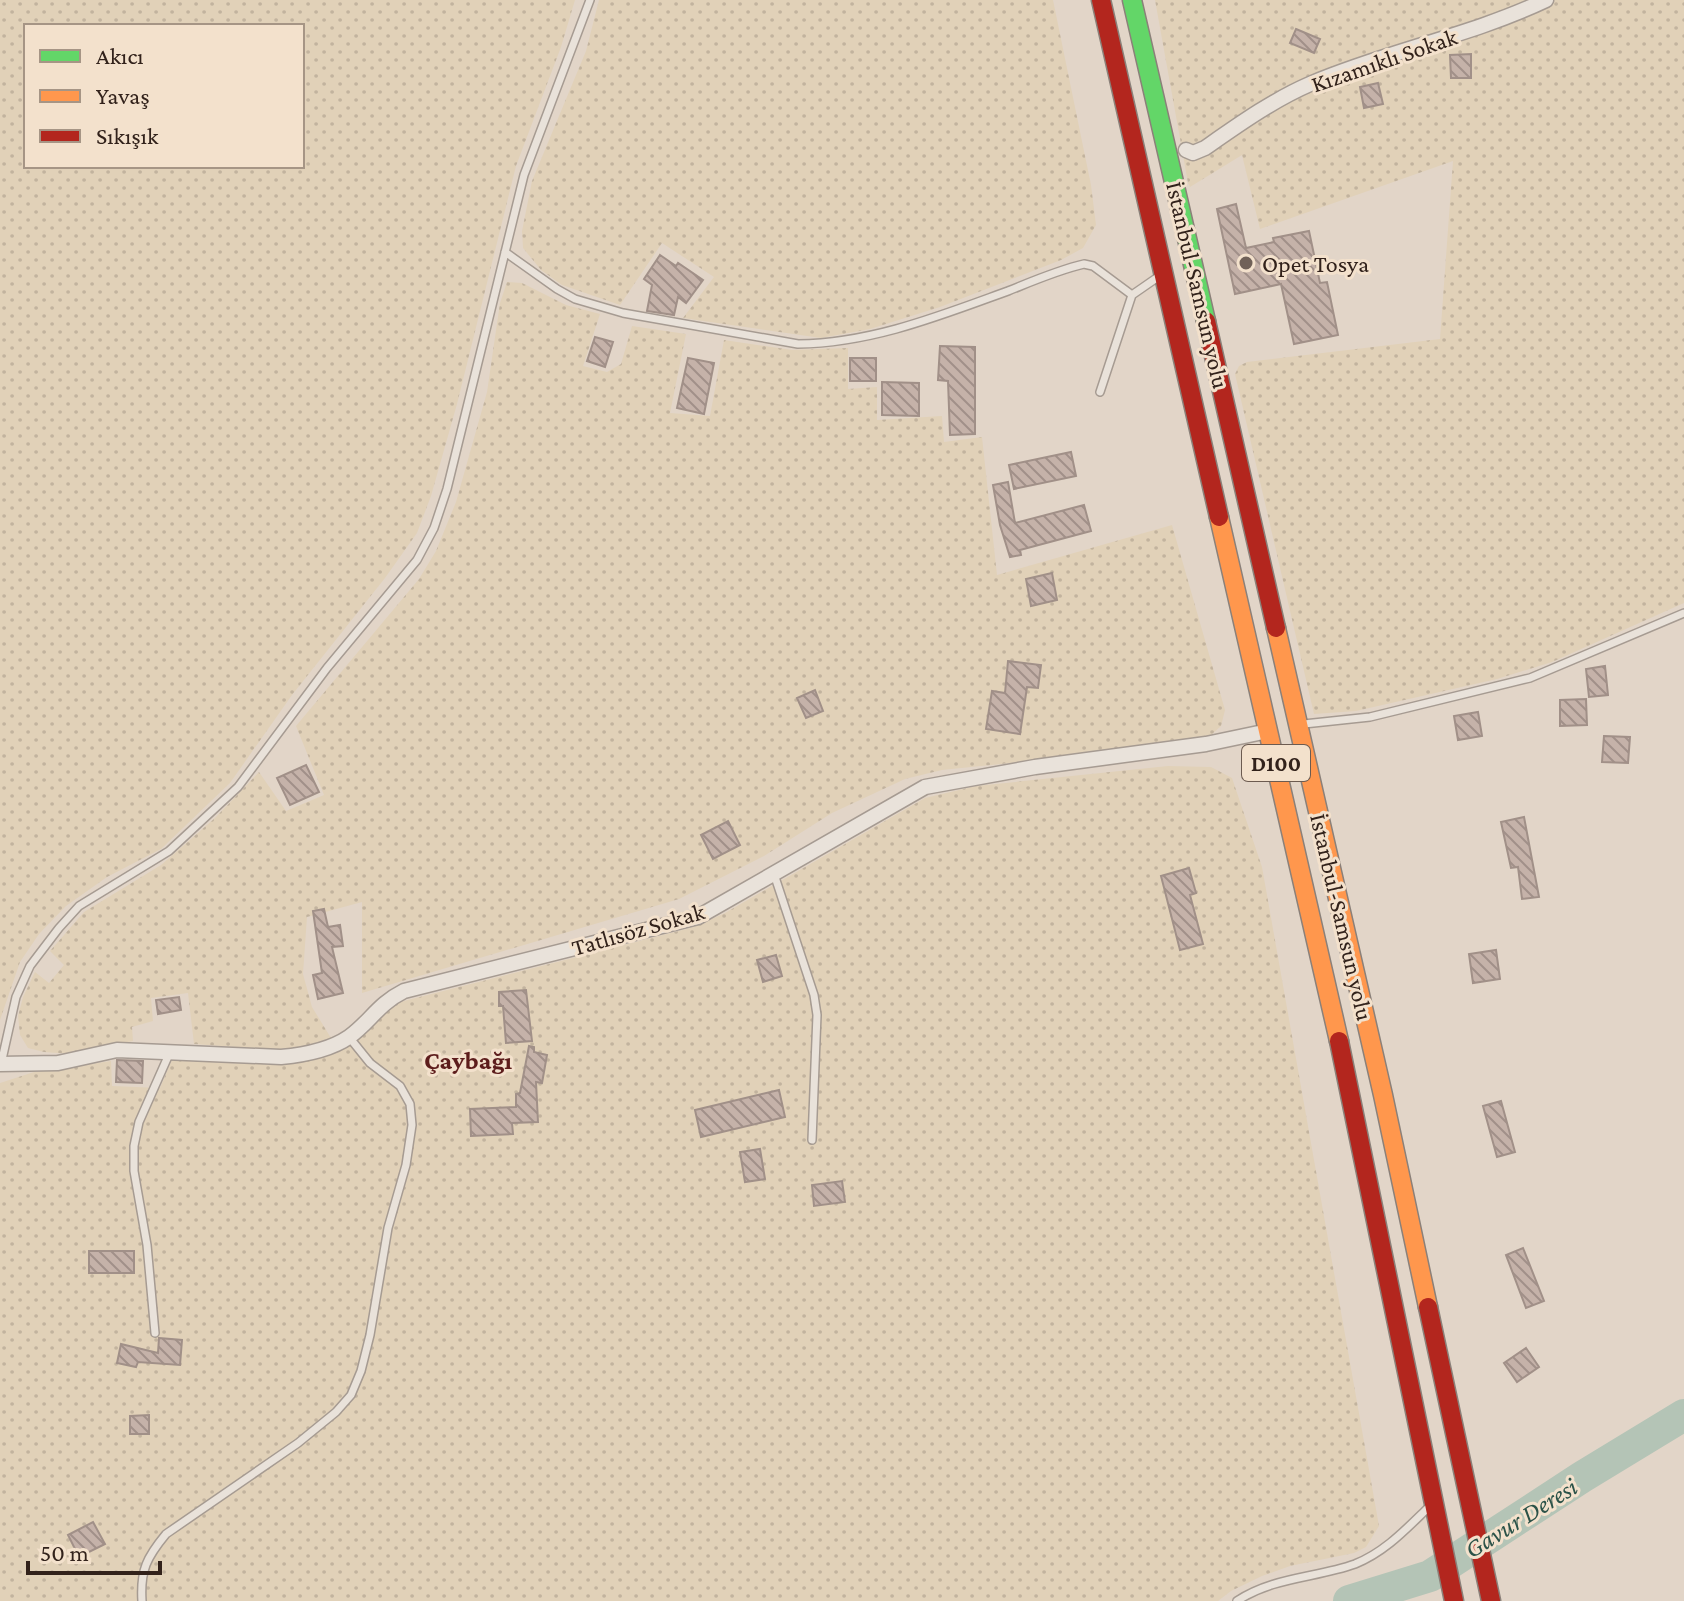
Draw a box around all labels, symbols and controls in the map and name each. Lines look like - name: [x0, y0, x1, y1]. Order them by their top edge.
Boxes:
- street label: Kızamıklı Sokak: [1308, 22, 1461, 98]
- legend: [24, 24, 304, 168]
- text: Akıcı: [96, 42, 144, 69]
- text: Yavaş: [96, 82, 150, 109]
- text: Sıkışık: [96, 122, 159, 149]
- street label: İstanbul-Samsun yolu: [1161, 179, 1235, 391]
- place label: Opet Tosya: [1262, 250, 1369, 277]
- marker: Opet Tosya: [1237, 254, 1255, 272]
- road number: D100: [1242, 745, 1310, 781]
- street label: İstanbul-Samsun yolu: [1305, 811, 1379, 1023]
- street label: Tatlısöz Sokak: [568, 897, 708, 961]
- district label: Çaybağı: [424, 1046, 513, 1075]
- water label: Gavur Deresi: [1459, 1472, 1583, 1564]
- scale bar: [28, 1525, 160, 1575]
- text: 50 m: [40, 1539, 89, 1566]

